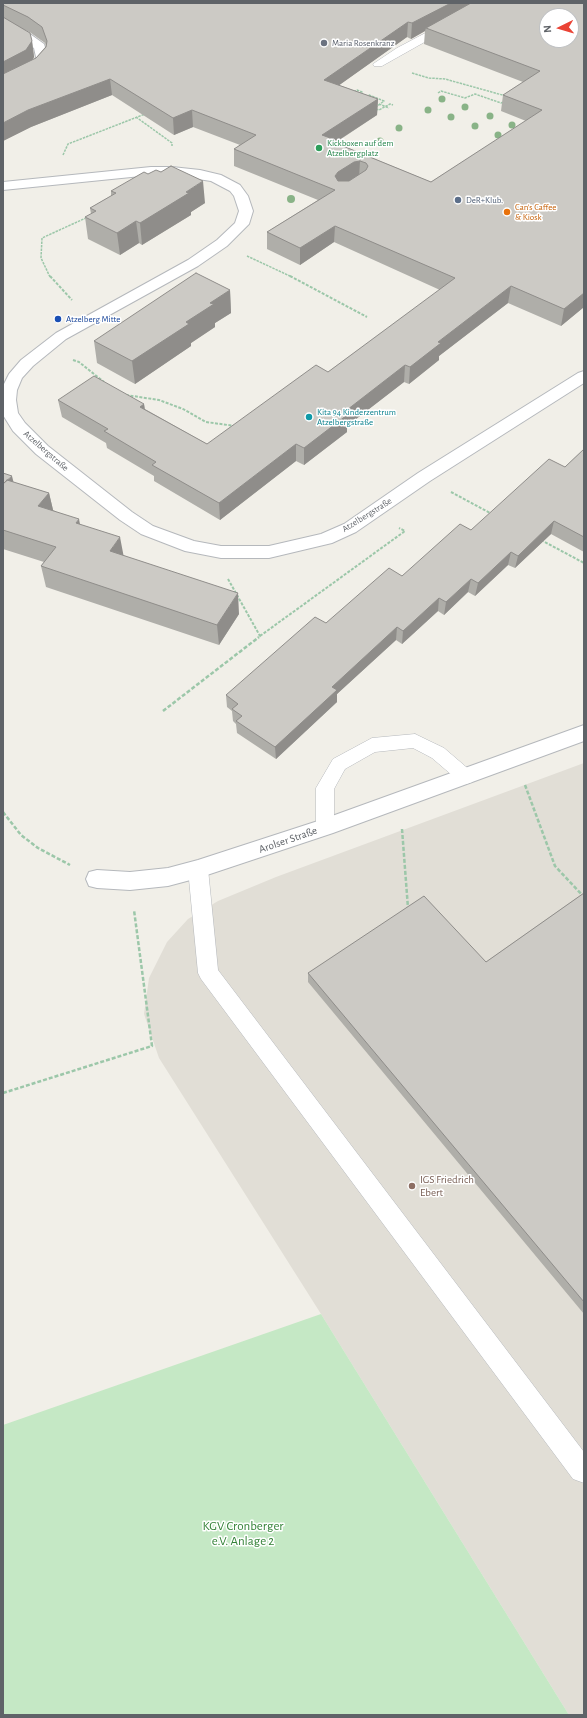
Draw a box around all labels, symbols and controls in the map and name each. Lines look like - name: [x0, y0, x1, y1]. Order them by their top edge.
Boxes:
- north arrow: [539, 8, 579, 48]
- text: N: [542, 25, 553, 33]
- marker: Maria Rosenkranz: [319, 38, 329, 48]
- place label: Maria Rosenkranz: [332, 38, 394, 48]
- place label: Kickboxen auf dem Atzelbergplatz: [327, 138, 394, 159]
- marker: Kickboxen auf dem Atzelbergplatz: [314, 143, 324, 153]
- marker: DeR+Klub.: [453, 195, 463, 205]
- place label: DeR+Klub.: [466, 195, 503, 205]
- place label: Can's Caffee & Kiosk: [515, 202, 556, 223]
- marker: Can's Caffee & Kiosk: [502, 207, 512, 217]
- marker: Atzelberg Mitte: [53, 314, 63, 324]
- place label: Atzelberg Mitte: [66, 314, 120, 324]
- place label: Kita 94 Kinderzentrum Atzelbergstraße: [317, 407, 396, 428]
- marker: Kita 94 Kinderzentrum Atzelbergstraße: [304, 412, 314, 422]
- street label: Atzelbergstraße: [21, 428, 71, 474]
- street label: Atzelbergstraße: [340, 496, 394, 534]
- street label: Arolser Straße: [257, 824, 319, 856]
- place label: IGS Friedrich Ebert: [420, 1173, 474, 1199]
- marker: IGS Friedrich Ebert: [407, 1181, 417, 1191]
- park label: KGV Cronberger e.V. Anlage 2: [202, 1518, 284, 1549]

